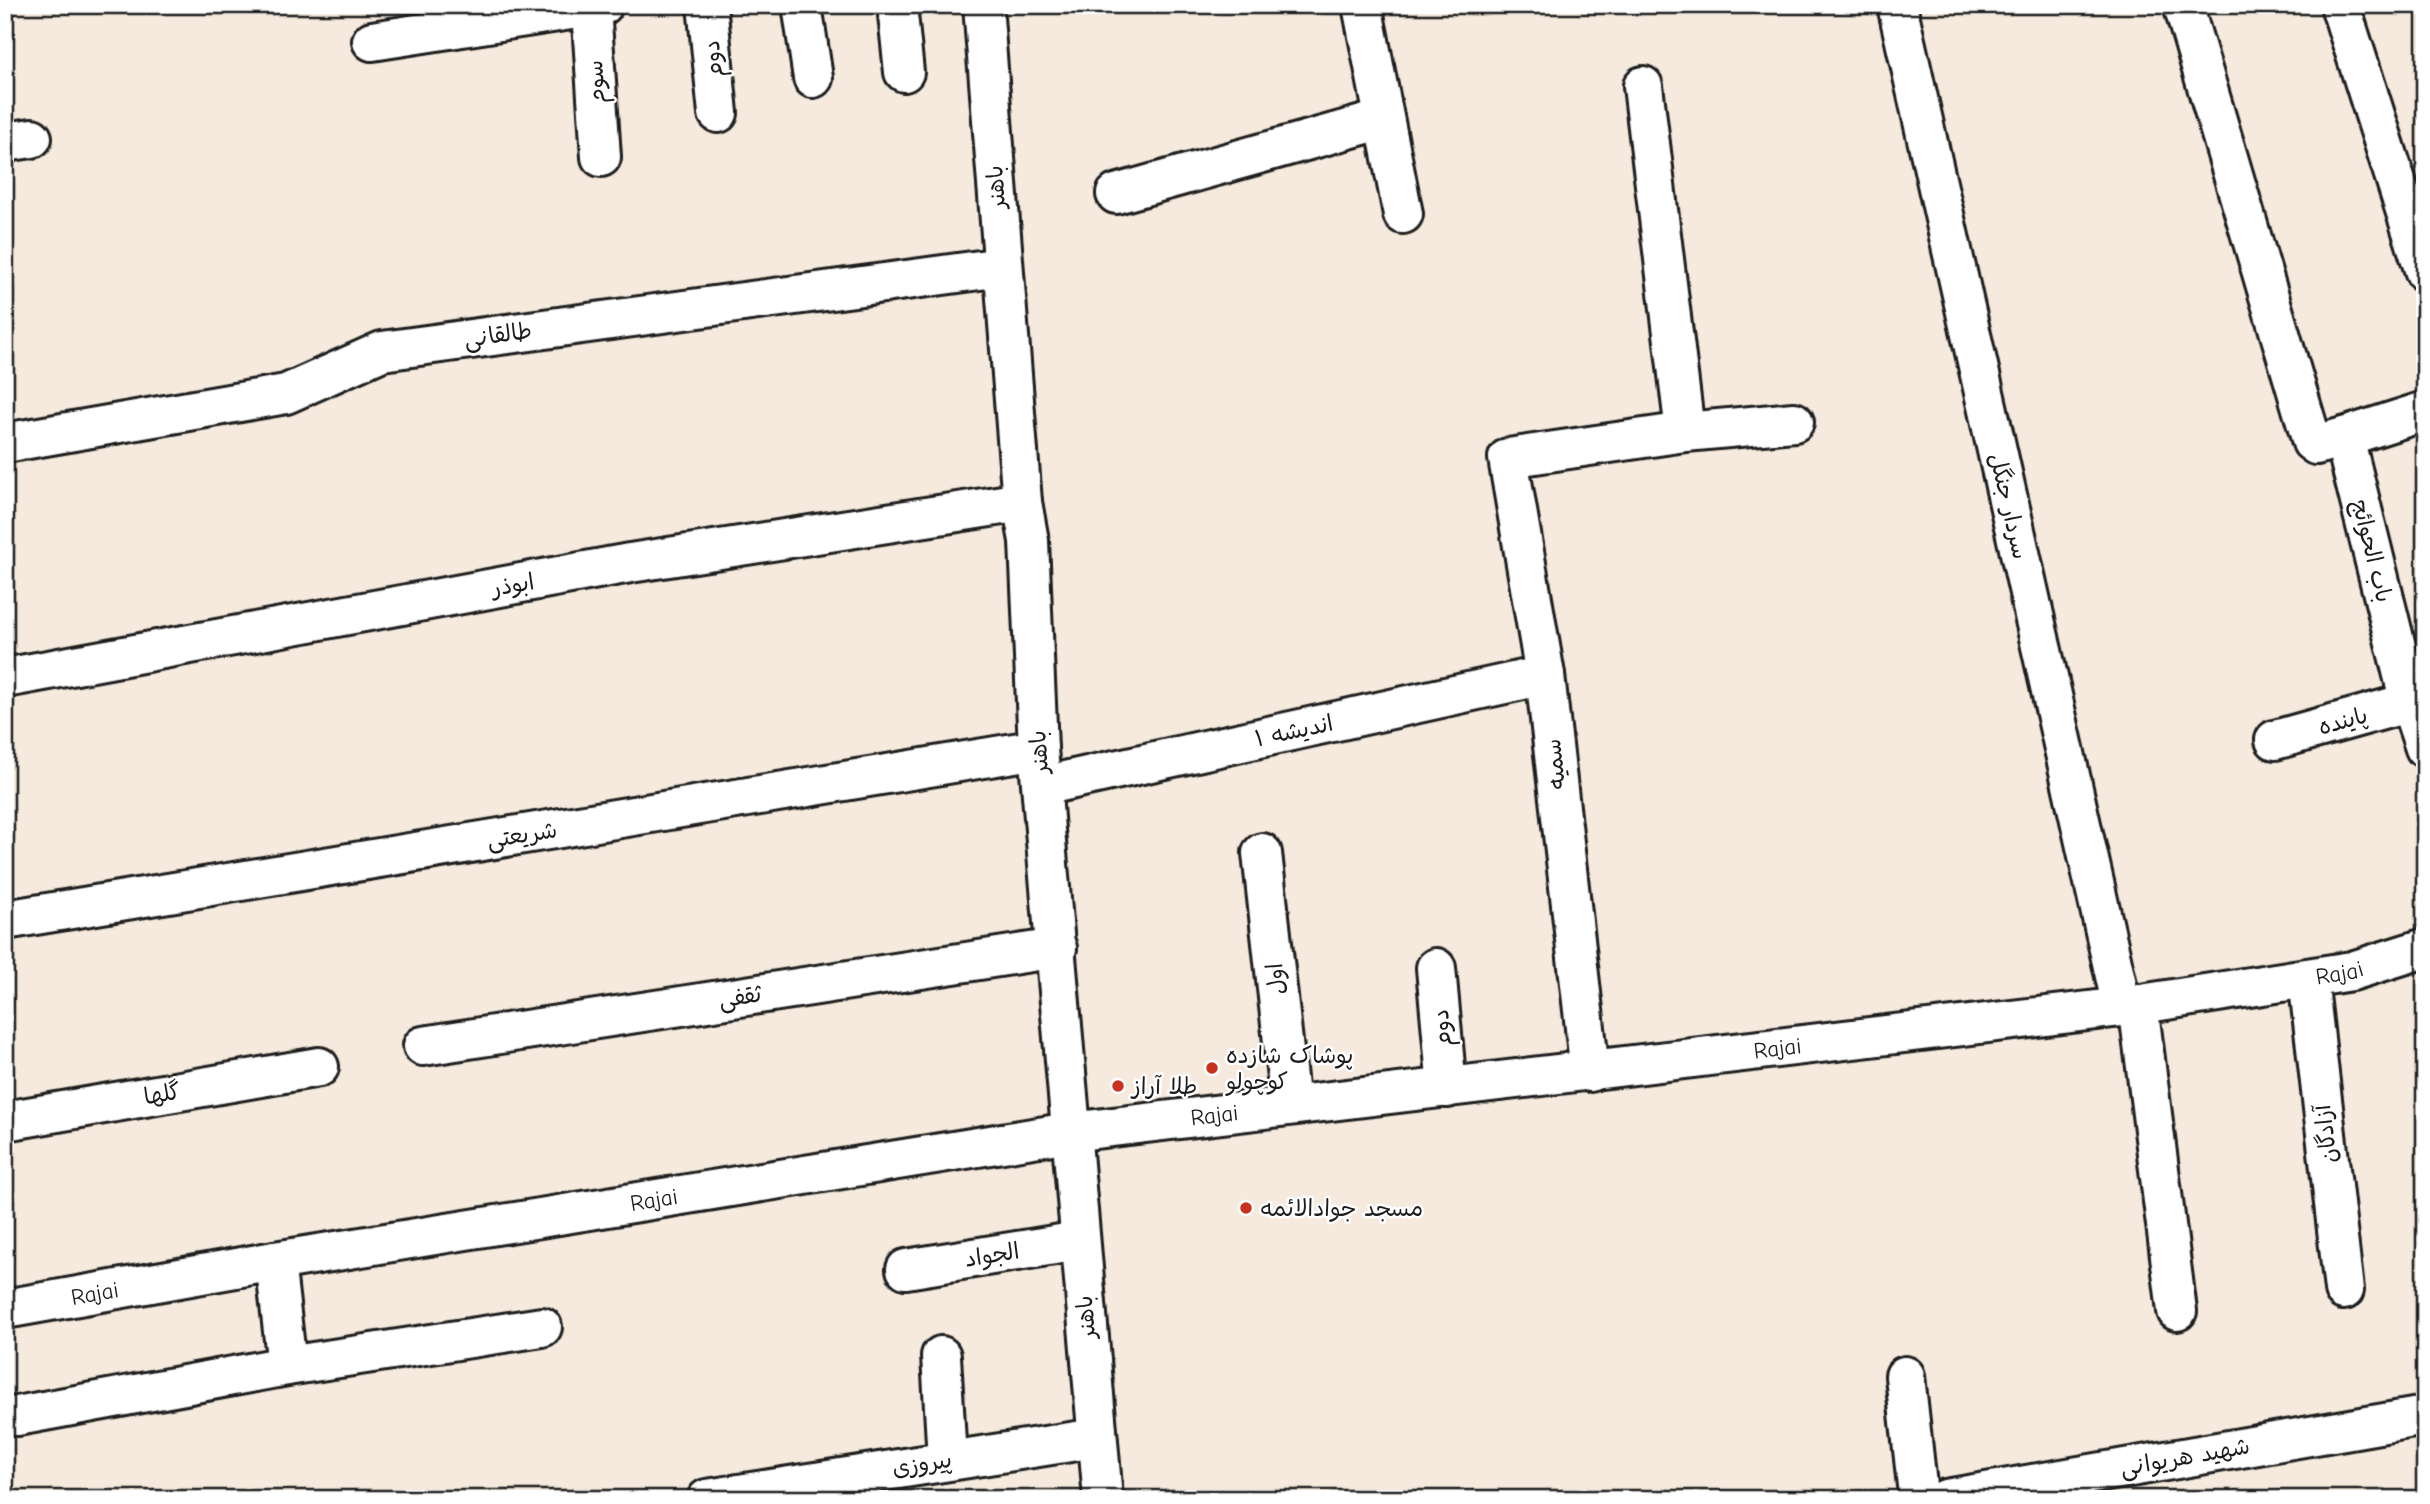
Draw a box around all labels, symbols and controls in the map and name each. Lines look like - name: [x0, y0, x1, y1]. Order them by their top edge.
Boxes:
- street label: دوم: [698, 39, 732, 79]
- street label: سوم: [581, 59, 614, 105]
- street label: باهنر: [981, 165, 1011, 211]
- street label: طالقانی: [462, 317, 534, 354]
- street label: سردار جنگل: [1984, 450, 2034, 562]
- street label: باب الحوائج: [2344, 497, 2398, 606]
- street label: ابوذر: [488, 568, 536, 602]
- street label: پاینده: [2315, 702, 2371, 741]
- street label: اندیشه ۱: [1252, 710, 1336, 752]
- street label: باهنر: [1024, 730, 1054, 776]
- street label: سمیه: [1539, 737, 1571, 791]
- street label: شریعتی: [485, 816, 559, 855]
- street label: Rajai: [2314, 955, 2367, 990]
- street label: اول: [1261, 962, 1291, 996]
- street label: ثقفی: [717, 980, 765, 1015]
- street label: دوم: [1427, 1008, 1461, 1048]
- street label: Rajai: [1752, 1032, 1803, 1064]
- place label: پوشاک شازده کوچولو: [1225, 1042, 1353, 1096]
- marker: پوشاک شازده کوچولو: [1204, 1060, 1220, 1076]
- place label: طلا آراز: [1130, 1073, 1197, 1100]
- street label: گلها: [142, 1078, 183, 1110]
- marker: طلا آراز: [1110, 1078, 1126, 1094]
- street label: Rajai: [1189, 1099, 1240, 1131]
- street label: آزادگان: [2309, 1102, 2343, 1165]
- street label: Rajai: [628, 1182, 680, 1217]
- place label: مسجد جوادالائمه: [1260, 1195, 1423, 1222]
- marker: مسجد جوادالائمه: [1238, 1200, 1254, 1216]
- street label: الجواد: [963, 1237, 1021, 1274]
- street label: Rajai: [69, 1276, 121, 1311]
- street label: باهنر: [1071, 1294, 1102, 1342]
- street label: شهید هریوانی: [2118, 1432, 2252, 1483]
- street label: پیروزی: [890, 1446, 954, 1483]

